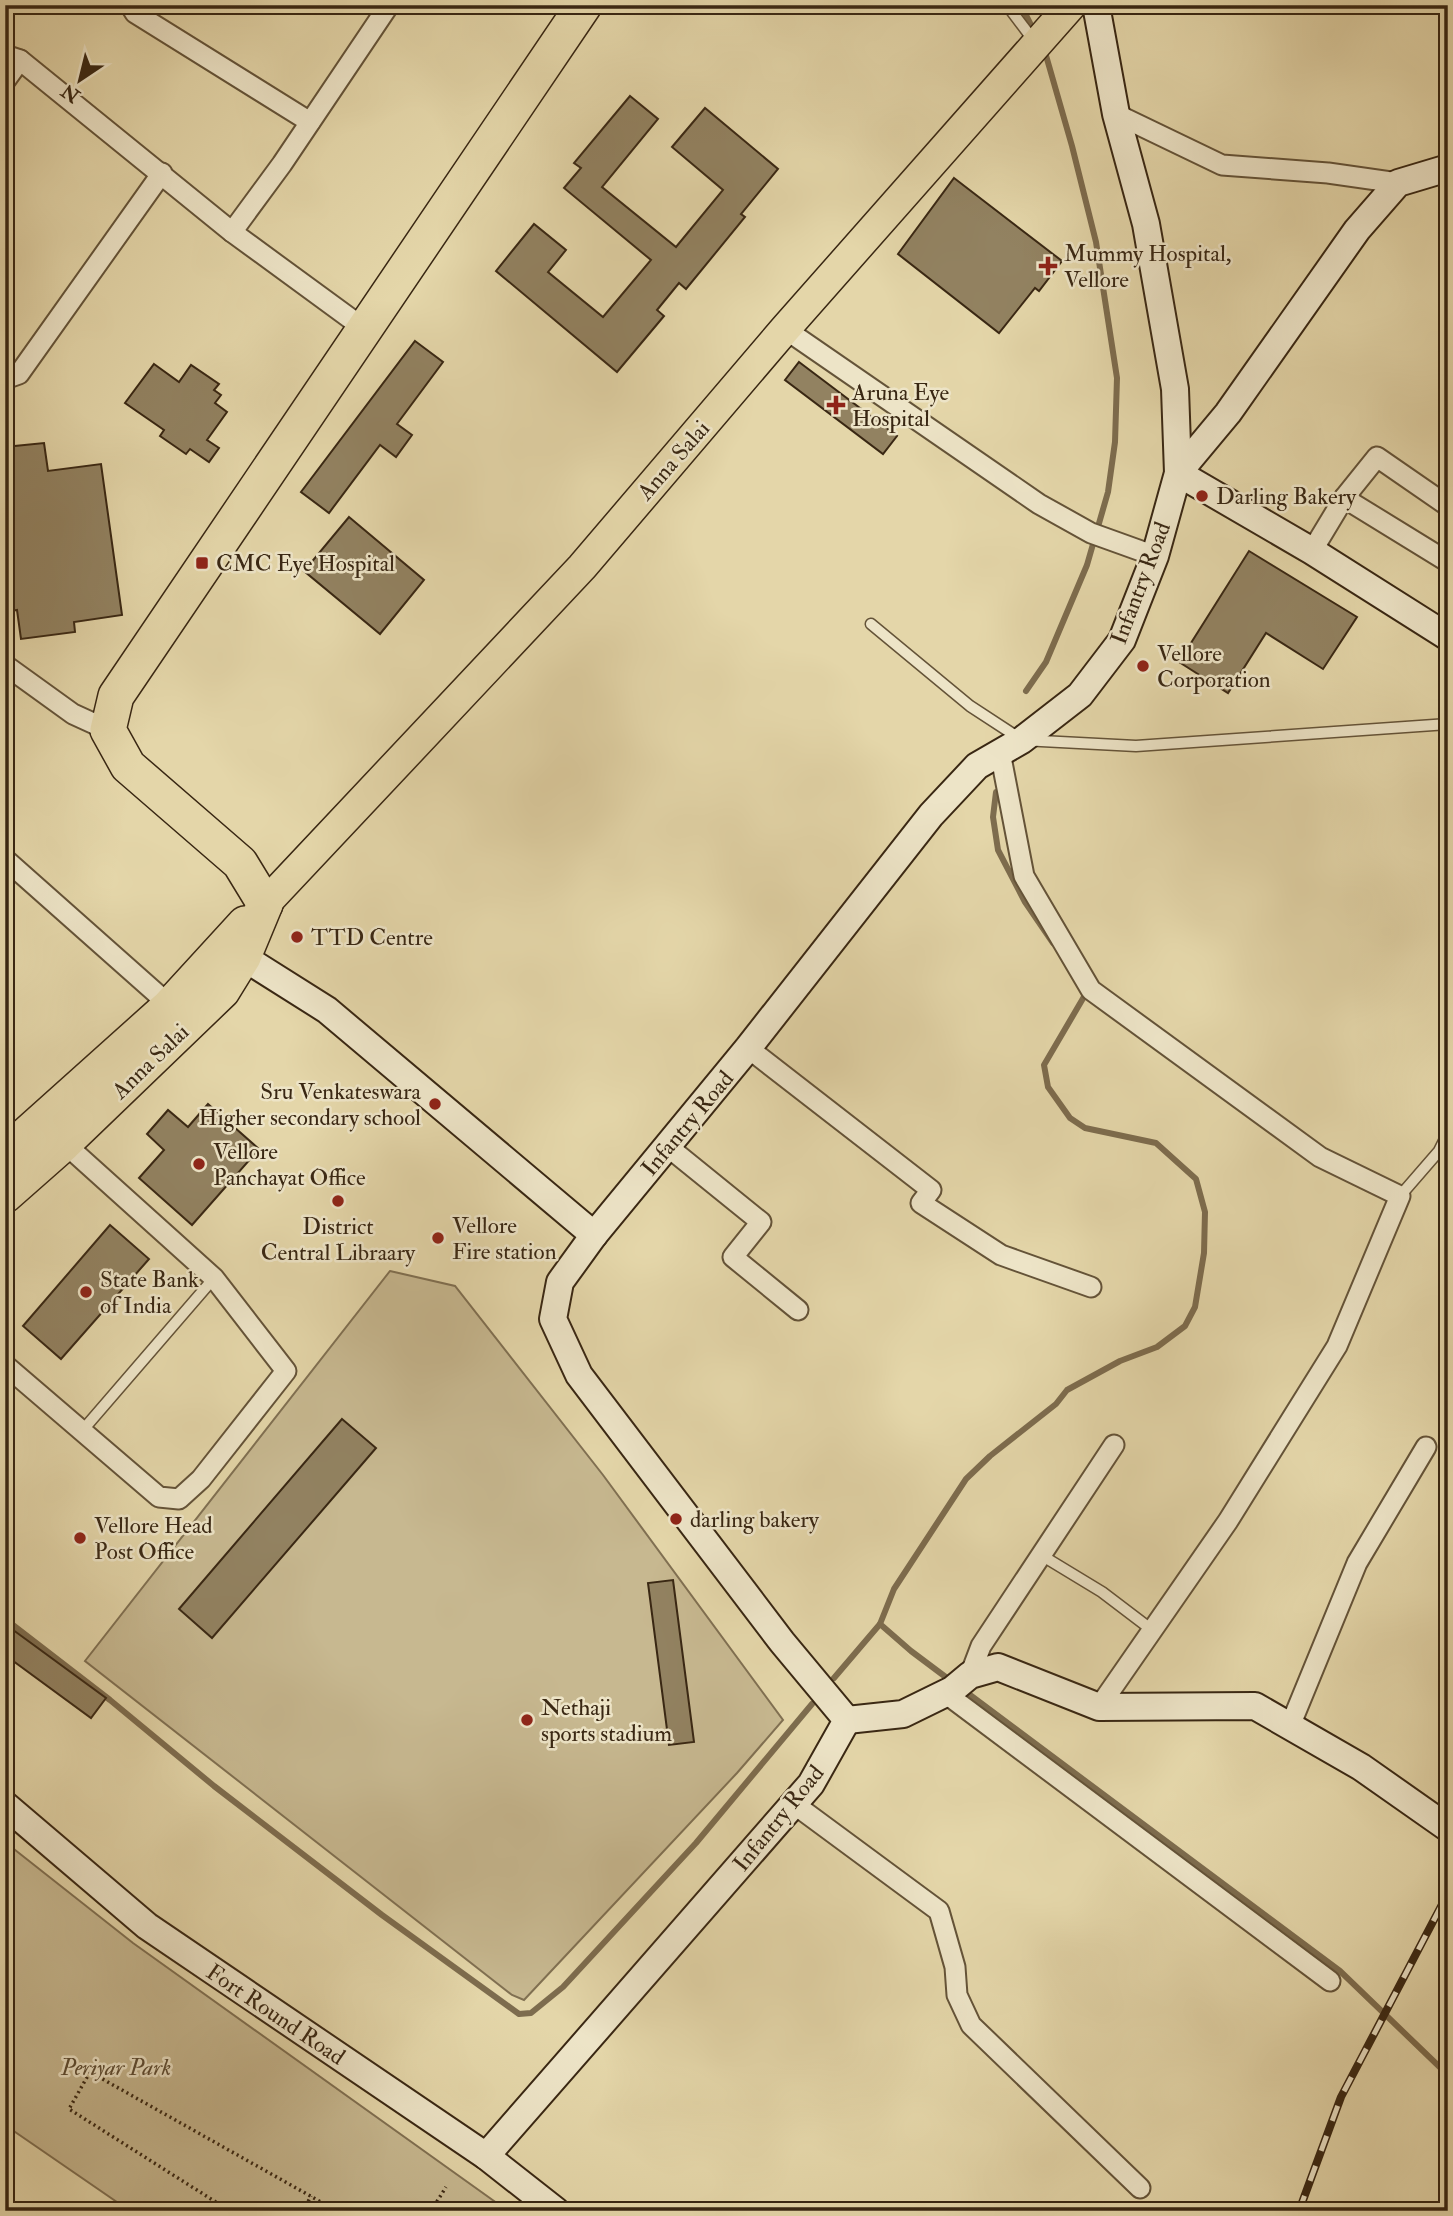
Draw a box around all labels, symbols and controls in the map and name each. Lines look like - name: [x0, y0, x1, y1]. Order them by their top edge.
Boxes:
- north arrow: [46, 46, 116, 116]
- text: N: [56, 78, 85, 108]
- place label: Mummy Hospital, Vellore: [1064, 239, 1231, 294]
- marker: Mummy Hospital, Vellore: [1038, 256, 1058, 276]
- place label: Aruna Eye Hospital: [851, 378, 949, 434]
- marker: Aruna Eye Hospital: [826, 395, 846, 415]
- street label: Anna Salai: [630, 414, 716, 507]
- place label: Darling Bakery: [1216, 482, 1357, 511]
- marker: Darling Bakery: [1194, 488, 1210, 504]
- street label: Infantry Road: [1104, 518, 1177, 649]
- place label: CMC Eye Hospital: [216, 549, 395, 579]
- marker: CMC Eye Hospital: [194, 555, 210, 571]
- place label: Vellore Corporation: [1157, 639, 1271, 695]
- marker: Vellore Corporation: [1135, 658, 1151, 674]
- place label: TTD Centre: [311, 923, 433, 952]
- marker: TTD Centre: [289, 929, 305, 945]
- street label: Anna Salai: [105, 1017, 195, 1106]
- street label: Infantry Road: [635, 1065, 740, 1182]
- place label: Sru Venkateswara Higher secondary school: [199, 1077, 422, 1132]
- marker: Sru Venkateswara Higher secondary school: [427, 1096, 443, 1112]
- place label: Vellore Panchayat Office: [213, 1137, 366, 1192]
- marker: Vellore Panchayat Office: [191, 1156, 207, 1172]
- marker: District Central Libraary: [330, 1193, 346, 1209]
- place label: Vellore Fire station: [452, 1211, 557, 1266]
- place label: District Central Libraary: [261, 1212, 416, 1267]
- marker: Vellore Fire station: [430, 1230, 446, 1246]
- place label: State Bank of India: [100, 1265, 199, 1320]
- marker: State Bank of India: [78, 1284, 94, 1300]
- place label: darling bakery: [690, 1505, 820, 1534]
- place label: Vellore Head Post Office: [94, 1511, 213, 1566]
- marker: darling bakery: [668, 1511, 684, 1527]
- marker: Vellore Head Post Office: [72, 1530, 88, 1546]
- place label: Nethaji sports stadium: [541, 1693, 672, 1749]
- marker: Nethaji sports stadium: [519, 1712, 535, 1728]
- street label: Infantry Road: [727, 1759, 830, 1878]
- street label: Fort Round Road: [201, 1957, 351, 2071]
- park label: Periyar Park: [60, 2053, 171, 2082]

